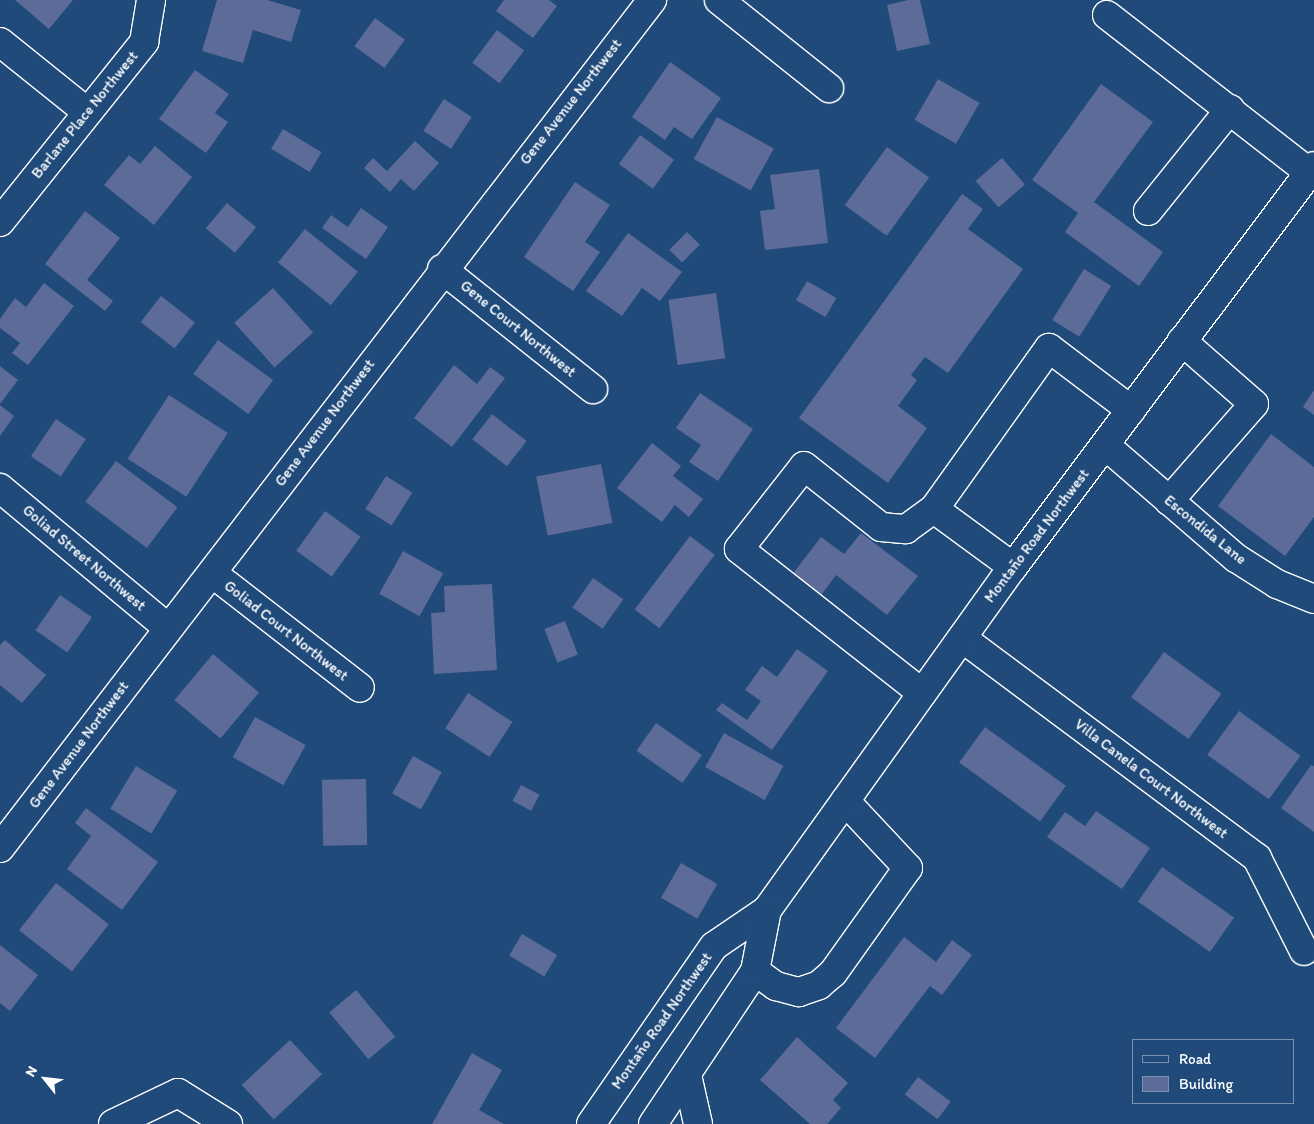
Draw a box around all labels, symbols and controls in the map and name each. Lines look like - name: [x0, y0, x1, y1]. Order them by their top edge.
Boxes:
- street label: Gene Avenue Northwest: [517, 36, 625, 168]
- street label: Barlane Place Northwest: [28, 47, 142, 183]
- street label: Gene Court Northwest: [456, 277, 580, 381]
- street label: Gene Avenue Northwest: [272, 356, 378, 490]
- street label: Montaño Road Northwest: [981, 465, 1093, 607]
- street label: Escondida Lane: [1160, 491, 1250, 569]
- street label: Goliad Street Northwest: [19, 501, 149, 615]
- street label: Goliad Court Northwest: [220, 577, 352, 685]
- street label: Gene Avenue Northwest: [26, 678, 132, 812]
- street label: Villa Canela Court Northwest: [1071, 715, 1231, 843]
- street label: Montaño Road Northwest: [608, 949, 716, 1093]
- legend: [1132, 1039, 1294, 1104]
- text: Road: [1179, 1050, 1211, 1068]
- north arrow: [20, 1054, 70, 1104]
- text: N: [22, 1063, 41, 1080]
- text: Building: [1179, 1075, 1233, 1093]

